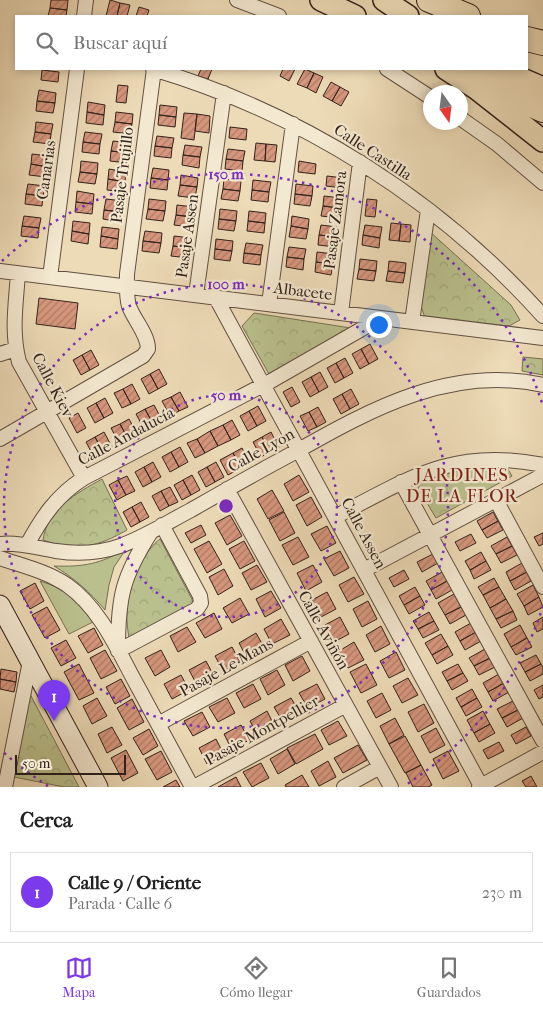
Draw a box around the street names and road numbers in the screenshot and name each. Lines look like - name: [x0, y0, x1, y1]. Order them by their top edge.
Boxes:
- street label: Calle Castilla: [330, 120, 416, 185]
- street label: Pasaje Trujillo: [107, 126, 137, 224]
- street label: Canarias: [32, 139, 60, 201]
- street label: Pasaje Zamora: [320, 169, 351, 270]
- street label: Pasaje Assen: [172, 192, 202, 279]
- street label: Albacete: [272, 278, 334, 304]
- street label: Calle Kiev: [28, 350, 78, 421]
- street label: Calle Andalucía: [75, 402, 178, 469]
- street label: Calle Lyon: [224, 424, 298, 476]
- street label: Calle Assen: [337, 494, 391, 572]
- street label: Calle Aviñón: [294, 587, 354, 674]
- street label: Pasaje Le Mans: [176, 633, 276, 700]
- street label: Pasaje Montpellier: [202, 691, 323, 769]

